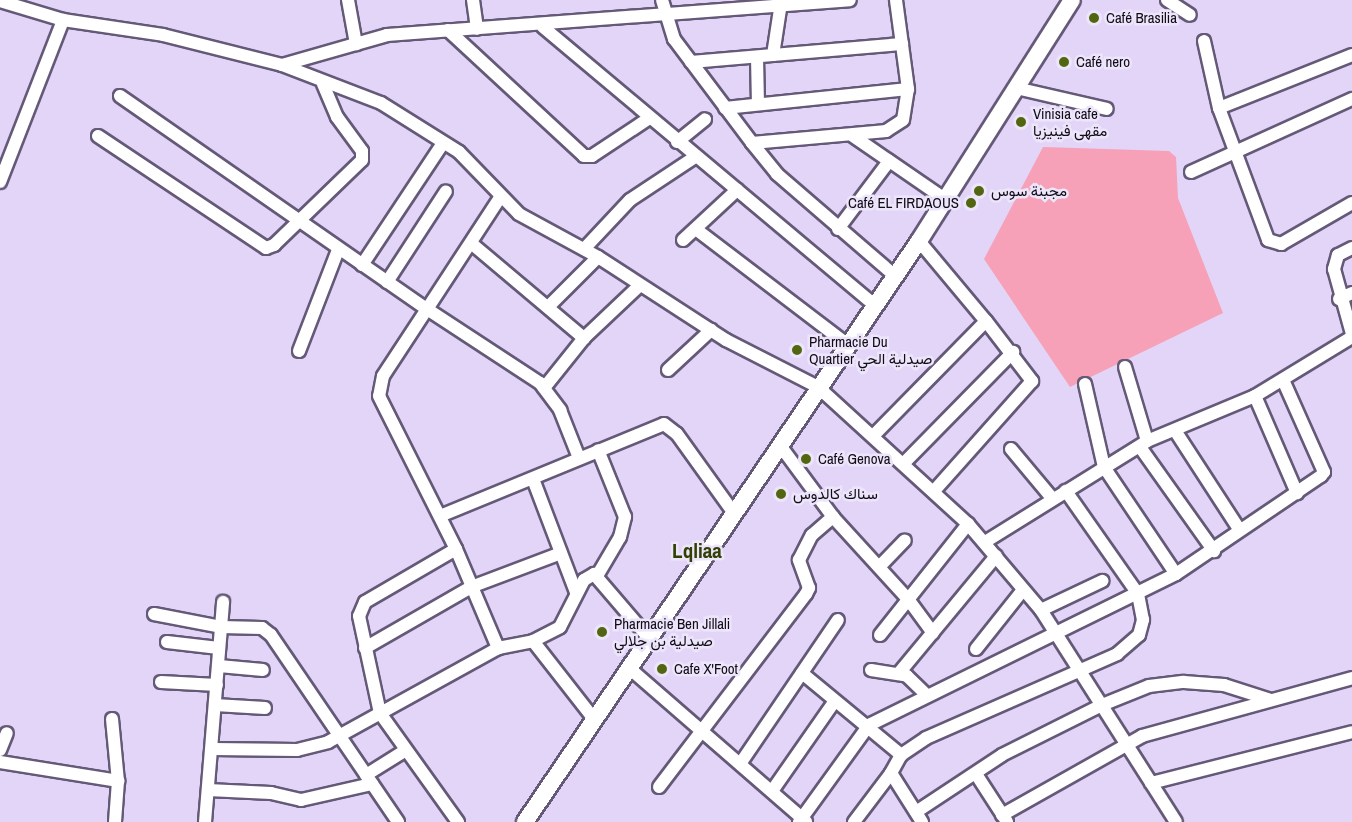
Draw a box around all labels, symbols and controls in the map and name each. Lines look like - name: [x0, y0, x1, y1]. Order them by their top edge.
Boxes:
- place label: Café Brasilia: [1106, 9, 1177, 27]
- marker: Café Brasilia: [1087, 11, 1101, 25]
- place label: Café nero: [1076, 53, 1130, 71]
- marker: Café nero: [1057, 55, 1071, 69]
- place label: Vinisia cafe مقهى فينيزيا: [1033, 104, 1107, 139]
- marker: Vinisia cafe مقهى فينيزيا: [1014, 115, 1028, 129]
- place label: مجبنة سوس: [991, 182, 1067, 200]
- marker: مجبنة سوس: [972, 184, 986, 198]
- place label: Café EL FIRDAOUS: [848, 194, 959, 212]
- marker: Café EL FIRDAOUS: [964, 196, 978, 210]
- place label: Pharmacie Du Quartier صيدلية الحي: [809, 332, 932, 367]
- marker: Pharmacie Du Quartier صيدلية الحي: [790, 343, 804, 357]
- place label: Café Genova: [818, 450, 890, 468]
- marker: Café Genova: [799, 452, 813, 466]
- place label: سناك كالدوس: [793, 485, 878, 503]
- marker: سناك كالدوس: [774, 487, 788, 501]
- district label: Lqliaa: [672, 538, 722, 564]
- place label: Pharmacie Ben Jillali صيدلية بن جلالي: [614, 614, 730, 649]
- marker: Pharmacie Ben Jillali صيدلية بن جلالي: [595, 625, 609, 639]
- place label: Cafe X'Foot: [674, 660, 738, 678]
- marker: Cafe X'Foot: [655, 662, 669, 676]

